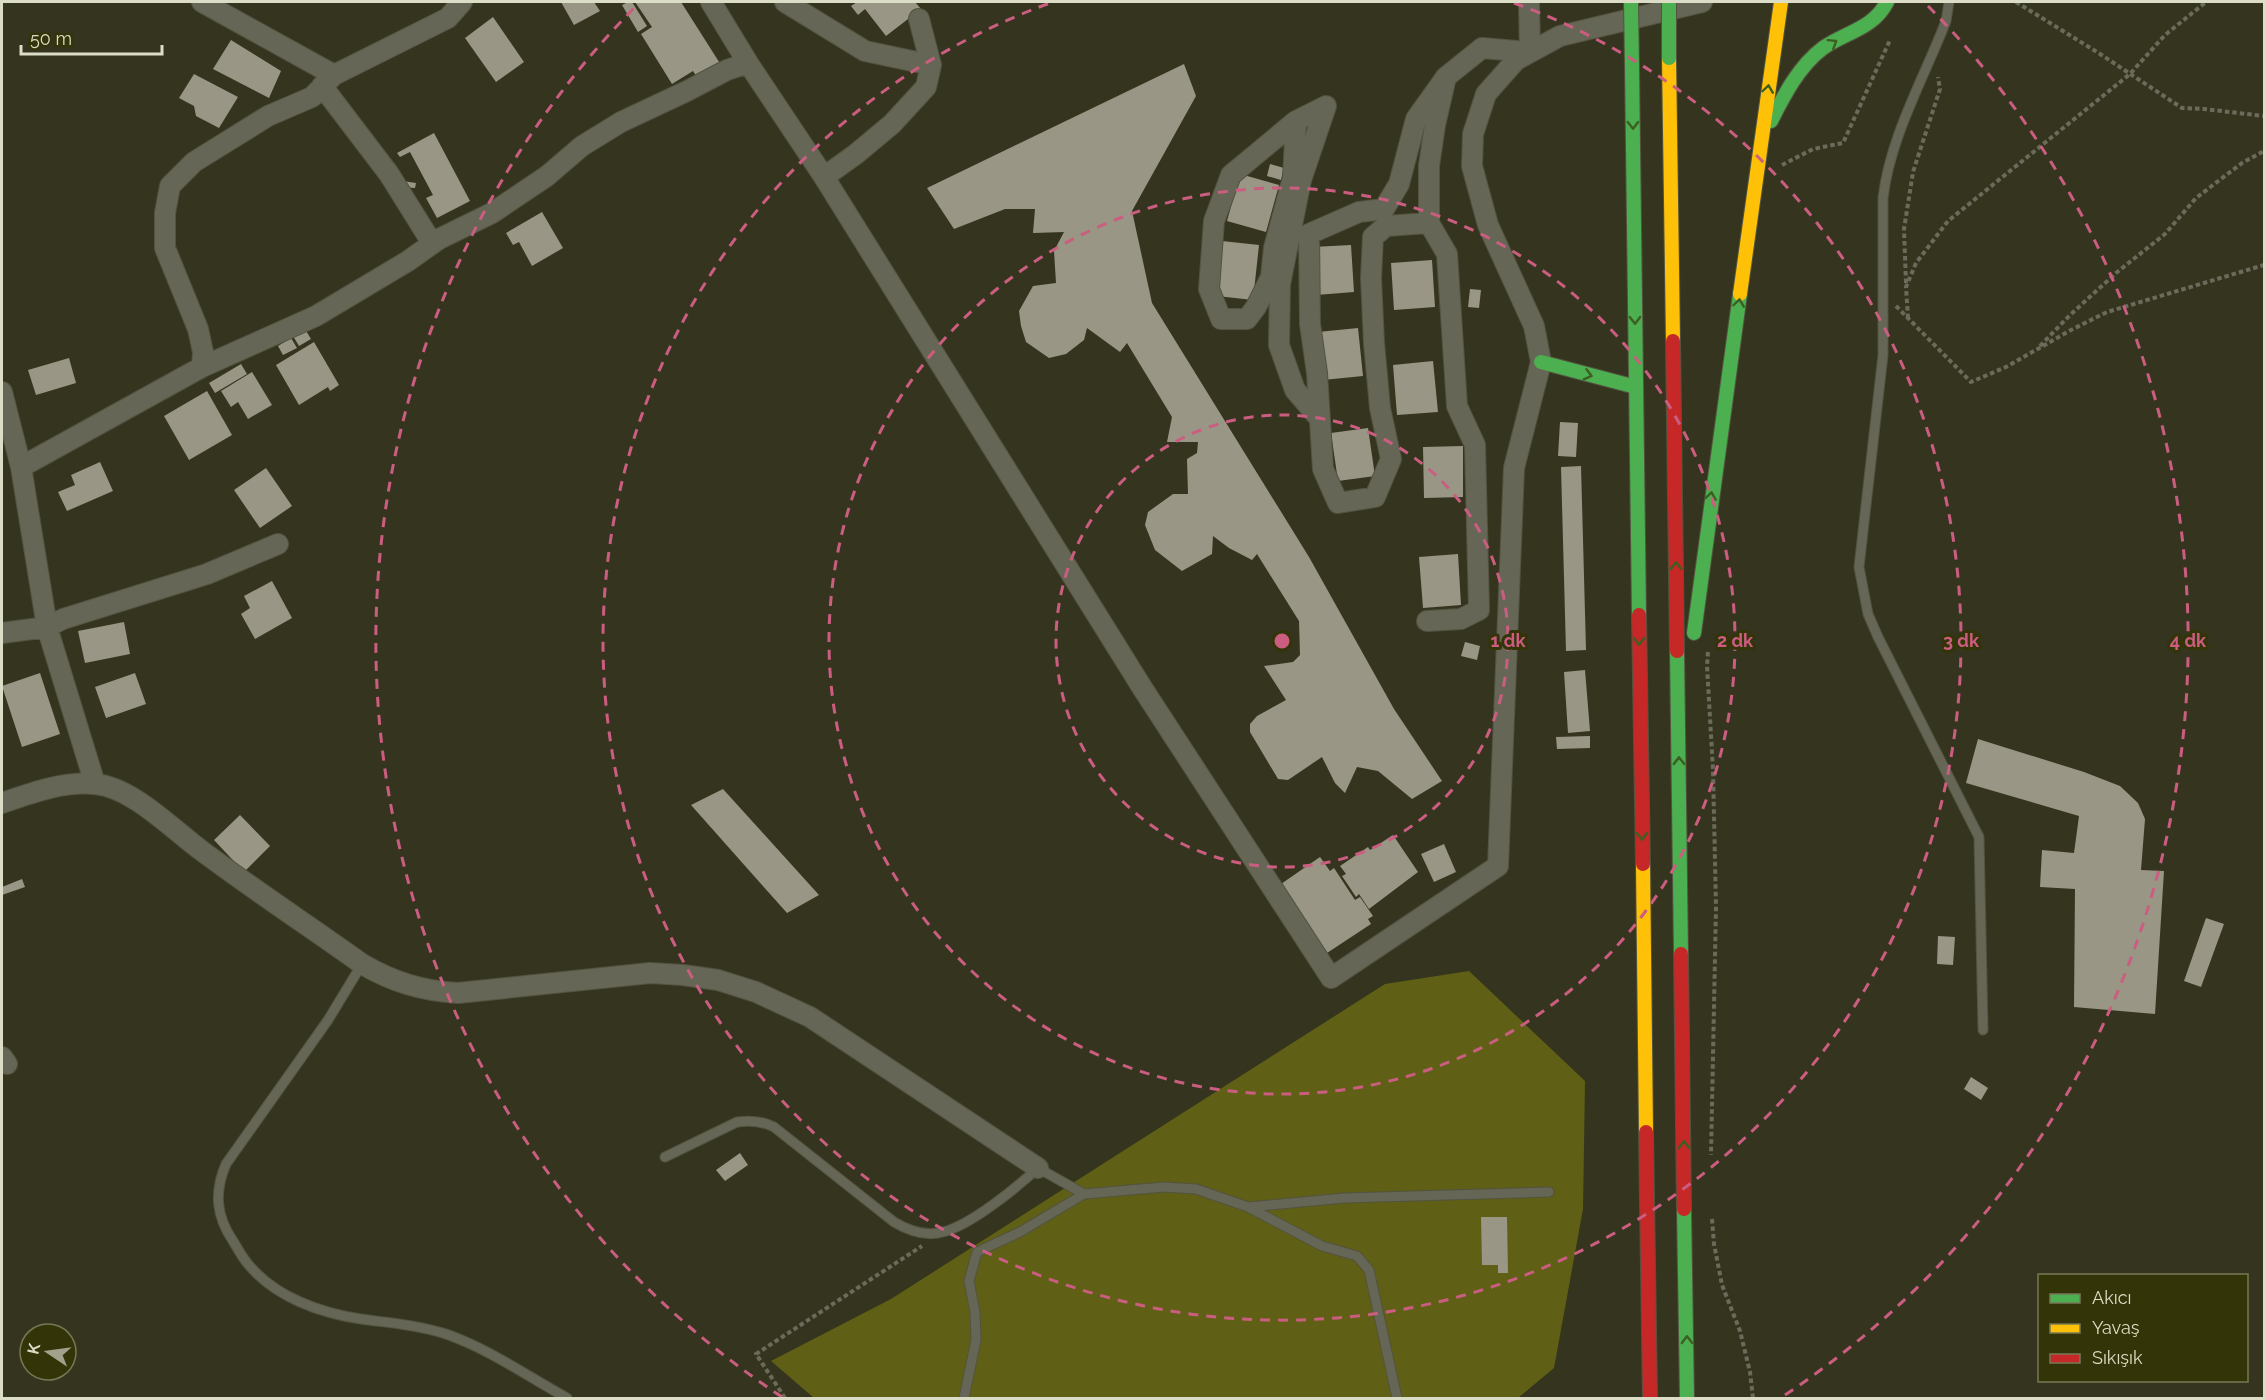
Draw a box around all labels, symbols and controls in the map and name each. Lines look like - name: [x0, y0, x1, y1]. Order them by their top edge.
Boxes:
- scale bar: [21, 18, 162, 56]
- text: 50 m: [30, 28, 72, 49]
- one-way arrow: [1826, 39, 1837, 50]
- one-way arrow: [1762, 85, 1774, 94]
- one-way arrow: [1627, 121, 1639, 130]
- one-way arrow: [1733, 299, 1745, 308]
- one-way arrow: [1629, 316, 1641, 325]
- one-way arrow: [1583, 368, 1593, 380]
- one-way arrow: [1705, 492, 1717, 501]
- one-way arrow: [1670, 562, 1682, 571]
- text: 1 dk: [1491, 630, 1526, 651]
- text: 2 dk: [1717, 630, 1754, 651]
- text: 3 dk: [1943, 630, 1980, 651]
- text: 4 dk: [2170, 630, 2207, 651]
- centre of rings: [1272, 631, 1292, 651]
- one-way arrow: [1633, 637, 1645, 646]
- one-way arrow: [1673, 757, 1685, 766]
- one-way arrow: [1635, 832, 1648, 841]
- one-way arrow: [1678, 1141, 1690, 1150]
- legend: [2038, 1274, 2248, 1382]
- text: Akıcı: [2092, 1287, 2131, 1308]
- text: Yavaş: [2092, 1317, 2140, 1338]
- north arrow: [18, 1322, 78, 1382]
- one-way arrow: [1680, 1336, 1693, 1345]
- text: K: [23, 1341, 44, 1356]
- text: Sıkışık: [2092, 1347, 2143, 1368]

